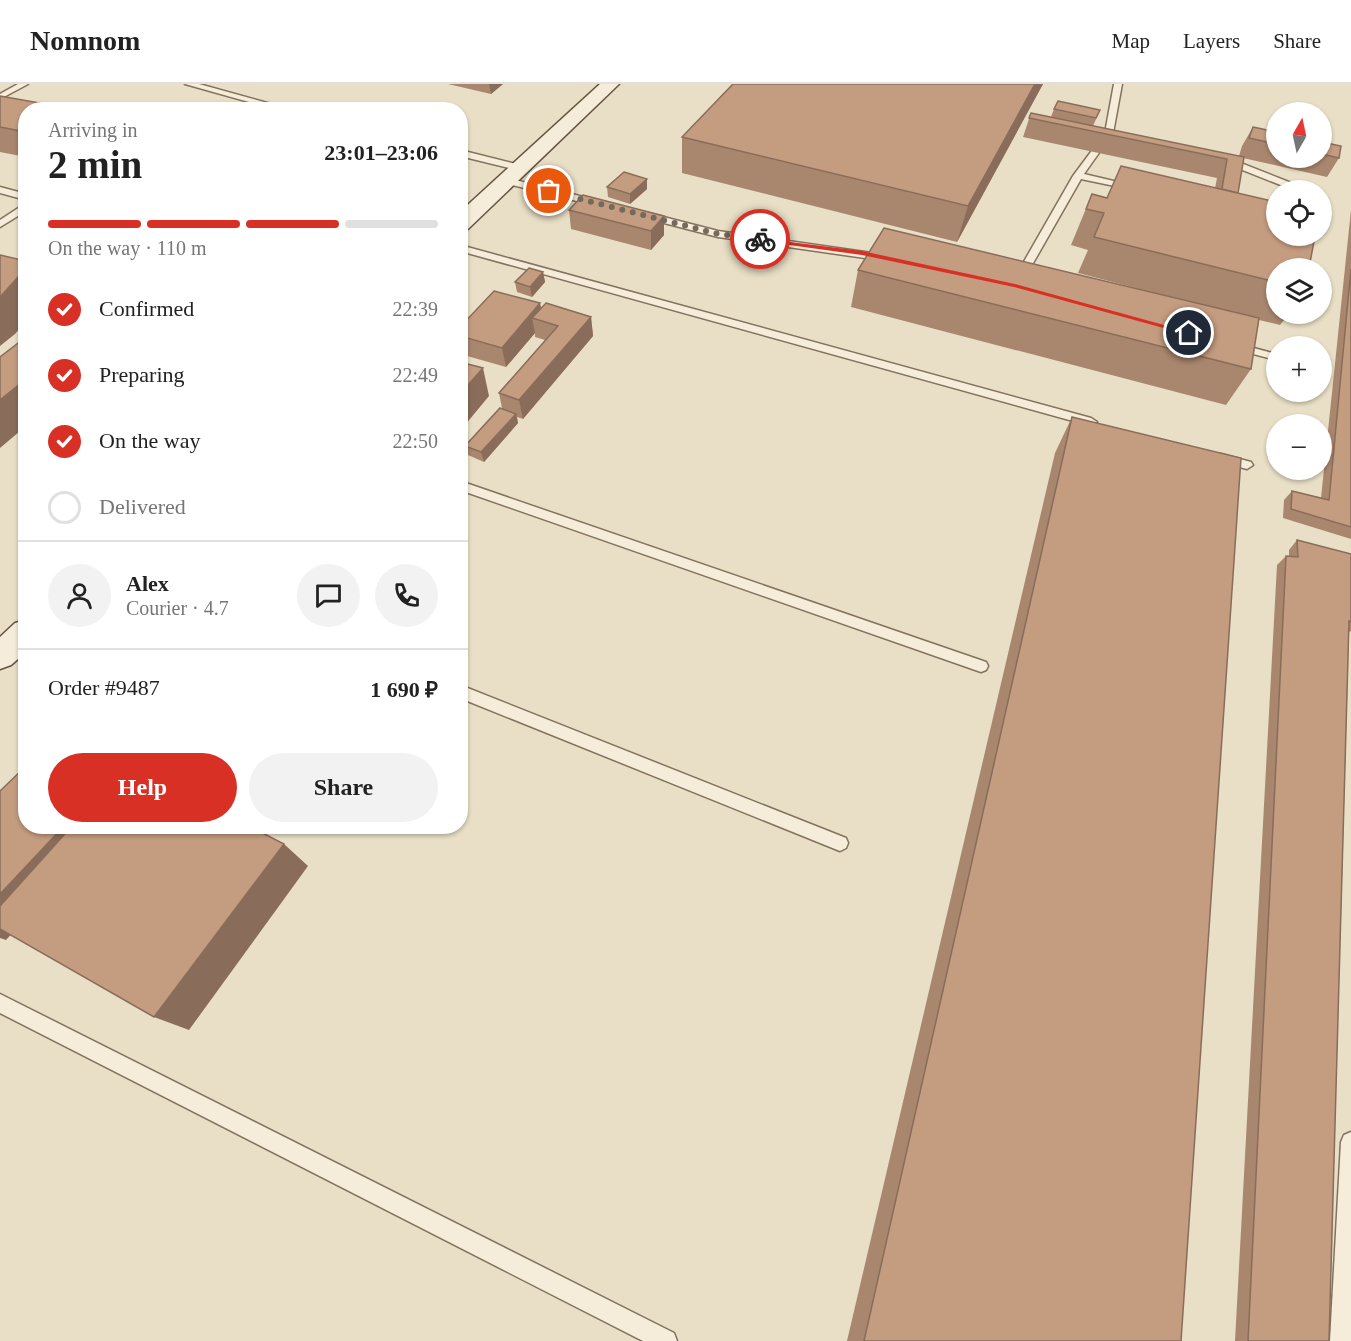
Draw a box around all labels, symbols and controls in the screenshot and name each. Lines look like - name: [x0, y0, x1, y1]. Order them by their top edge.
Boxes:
- text: Nomnom: [30, 25, 140, 56]
- text: Map: [1112, 29, 1150, 53]
- text: Layers: [1183, 29, 1240, 53]
- text: Share: [1273, 29, 1321, 53]
- north arrow: [1266, 102, 1332, 168]
- map controls: [1266, 102, 1332, 480]
- text: Arriving in: [48, 119, 137, 141]
- text: 23:01–23:06: [324, 140, 438, 165]
- text: 2 min: [48, 143, 142, 186]
- pin: [523, 165, 574, 216]
- icon: bag: [532, 174, 565, 207]
- button: locate: [1266, 180, 1332, 246]
- courier: [730, 209, 790, 269]
- icon: bike: [744, 223, 777, 256]
- text: On the way · 110 m: [48, 237, 207, 259]
- button: layers: [1266, 258, 1332, 324]
- icon: check: [48, 293, 81, 326]
- text: Confirmed: [99, 296, 194, 321]
- text: 22:39: [392, 298, 438, 320]
- pin: [1163, 307, 1214, 358]
- icon: home: [1172, 316, 1205, 349]
- button: +: [1266, 336, 1332, 402]
- icon: check: [48, 359, 81, 392]
- text: Preparing: [99, 362, 185, 387]
- text: 22:49: [392, 364, 438, 386]
- button: −: [1266, 414, 1332, 480]
- icon: check: [48, 425, 81, 458]
- text: On the way: [99, 428, 200, 453]
- text: 22:50: [392, 430, 438, 452]
- text: Delivered: [99, 494, 186, 519]
- button: person: [48, 564, 111, 627]
- button: chat: [297, 564, 360, 627]
- button: phone: [375, 564, 438, 627]
- text: Alex: [126, 571, 169, 596]
- text: Courier · 4.7: [126, 597, 229, 619]
- text: Order #9487: [48, 675, 160, 700]
- text: 1 690 ₽: [370, 677, 438, 702]
- button: Help: [48, 753, 237, 822]
- button: Share: [249, 753, 438, 822]

